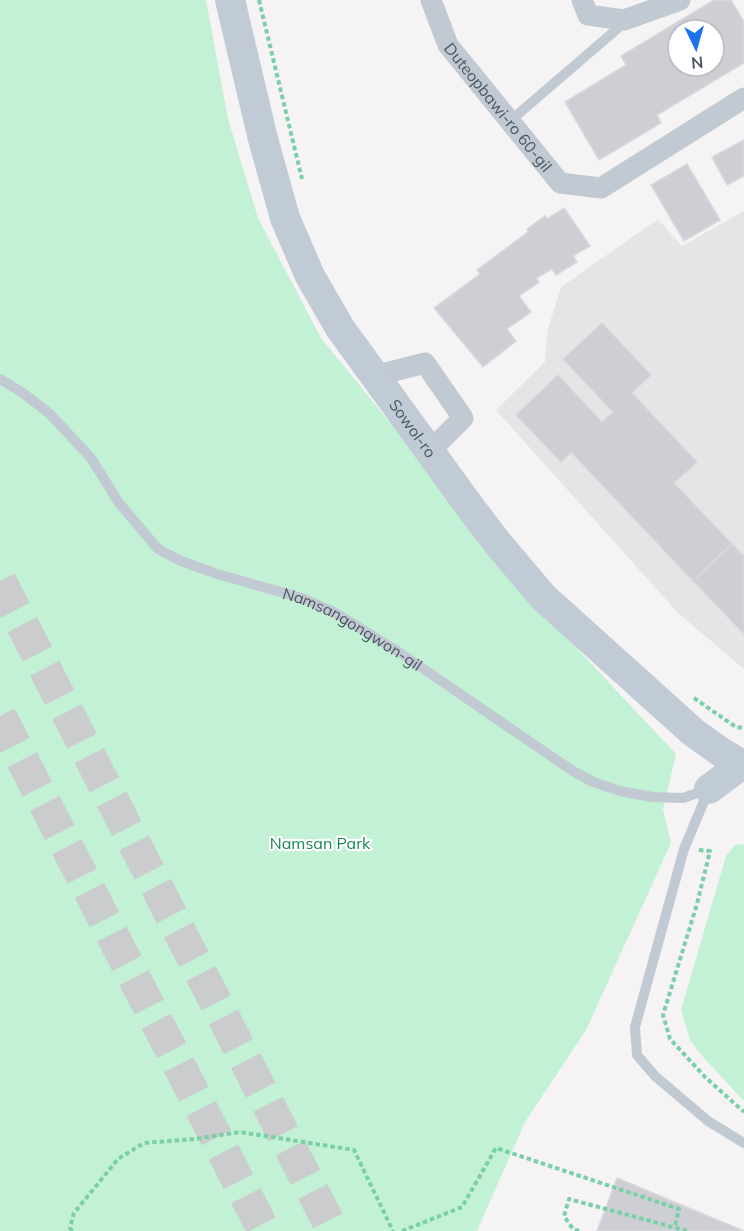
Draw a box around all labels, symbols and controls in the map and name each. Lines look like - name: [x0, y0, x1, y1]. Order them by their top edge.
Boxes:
- north arrow: [666, 18, 726, 78]
- street label: Duteopbawi-ro 60-gil: [440, 38, 557, 176]
- text: N: [690, 52, 704, 73]
- street label: Sowol-ro: [385, 395, 441, 461]
- street label: Namsangongwon-gil: [280, 583, 426, 675]
- park label: Namsan Park: [270, 833, 371, 853]

